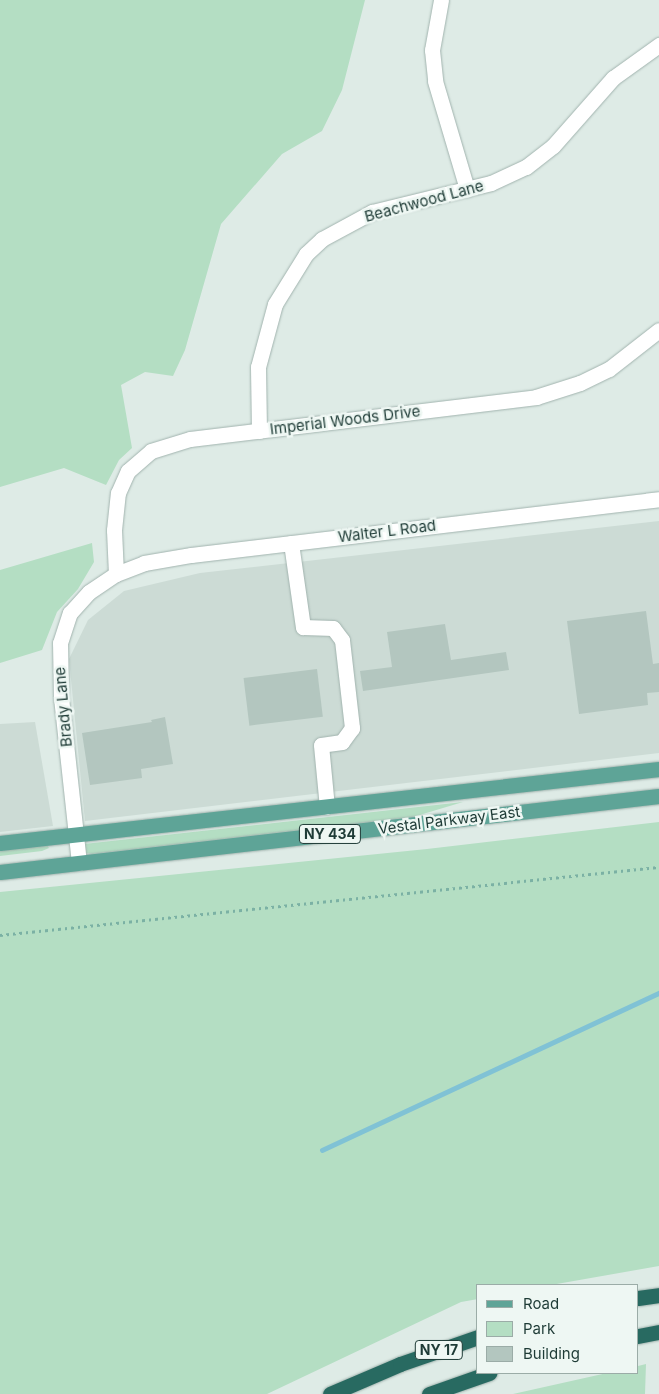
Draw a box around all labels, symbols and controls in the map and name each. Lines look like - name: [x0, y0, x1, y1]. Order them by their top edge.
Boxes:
- street label: Beachwood Lane: [363, 176, 485, 226]
- street label: Imperial Woods Drive: [269, 402, 421, 438]
- street label: Walter L Road: [337, 516, 437, 546]
- street label: Brady Lane: [51, 666, 75, 748]
- street label: Vestal Parkway East: [377, 802, 521, 838]
- road number: NY 434: [299, 822, 361, 846]
- legend: [477, 1284, 639, 1374]
- text: Road: [523, 1294, 559, 1313]
- text: Park: [523, 1319, 555, 1338]
- road number: NY 17: [414, 1338, 464, 1362]
- text: Building: [523, 1344, 580, 1363]

